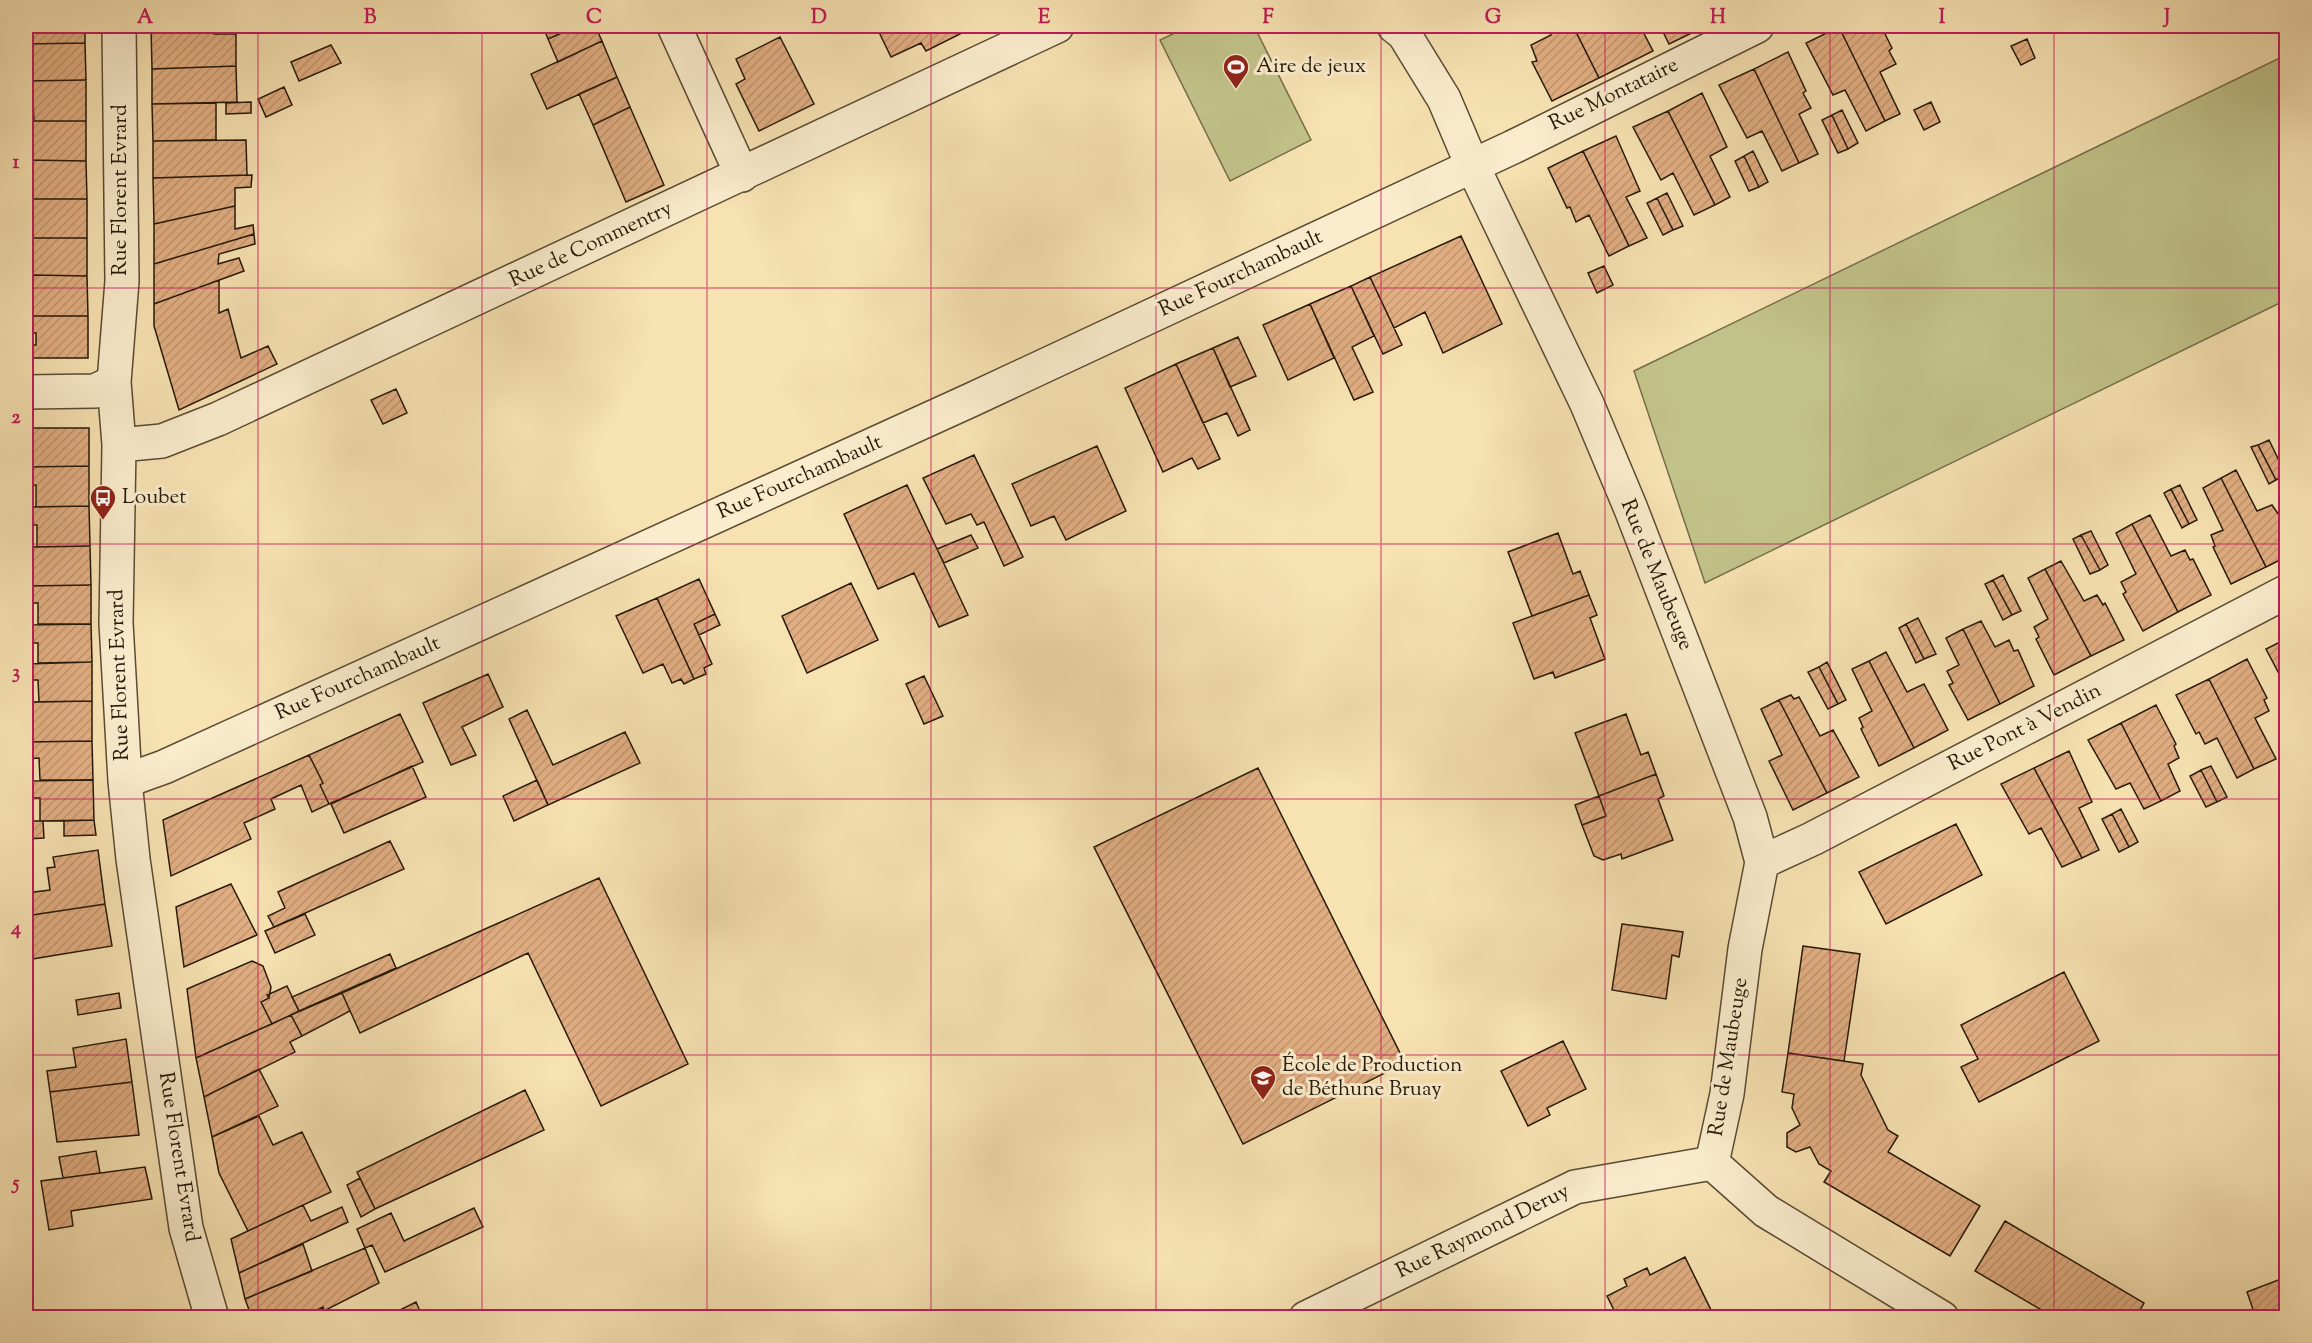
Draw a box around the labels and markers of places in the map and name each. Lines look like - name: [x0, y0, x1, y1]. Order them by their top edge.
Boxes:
- sports icon: Aire de jeux: [1221, 52, 1251, 90]
- place label: Aire de jeux: [1256, 52, 1366, 82]
- bus stop icon: Loubet: [88, 483, 118, 521]
- place label: Loubet: [122, 483, 186, 513]
- place label: École de Production de Béthune Bruay: [1282, 1051, 1462, 1105]
- school or university icon: École de Production de Béthune Bruay: [1248, 1063, 1278, 1101]

